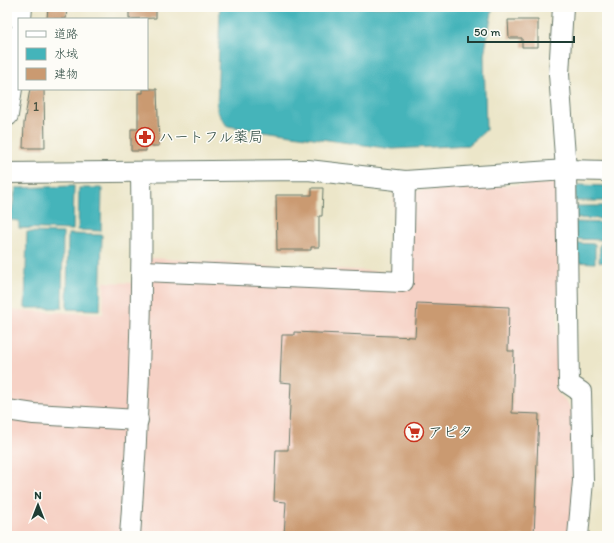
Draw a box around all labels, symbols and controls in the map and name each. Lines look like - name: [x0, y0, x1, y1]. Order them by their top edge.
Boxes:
- legend: [18, 18, 148, 90]
- scale bar: [468, 18, 574, 44]
- text: 50 m: [474, 25, 500, 39]
- text: 道路: [54, 27, 78, 41]
- text: 水域: [54, 47, 78, 61]
- text: 建物: [54, 67, 78, 81]
- house number: 1: [33, 99, 39, 114]
- pharmacy icon: ハートフル薬局: [134, 126, 156, 148]
- place label: ハートフル薬局: [159, 128, 263, 146]
- supermarket icon: アピタ: [403, 421, 425, 443]
- place label: アピタ: [428, 423, 473, 441]
- north arrow: [18, 485, 58, 525]
- text: N: [34, 489, 42, 502]

